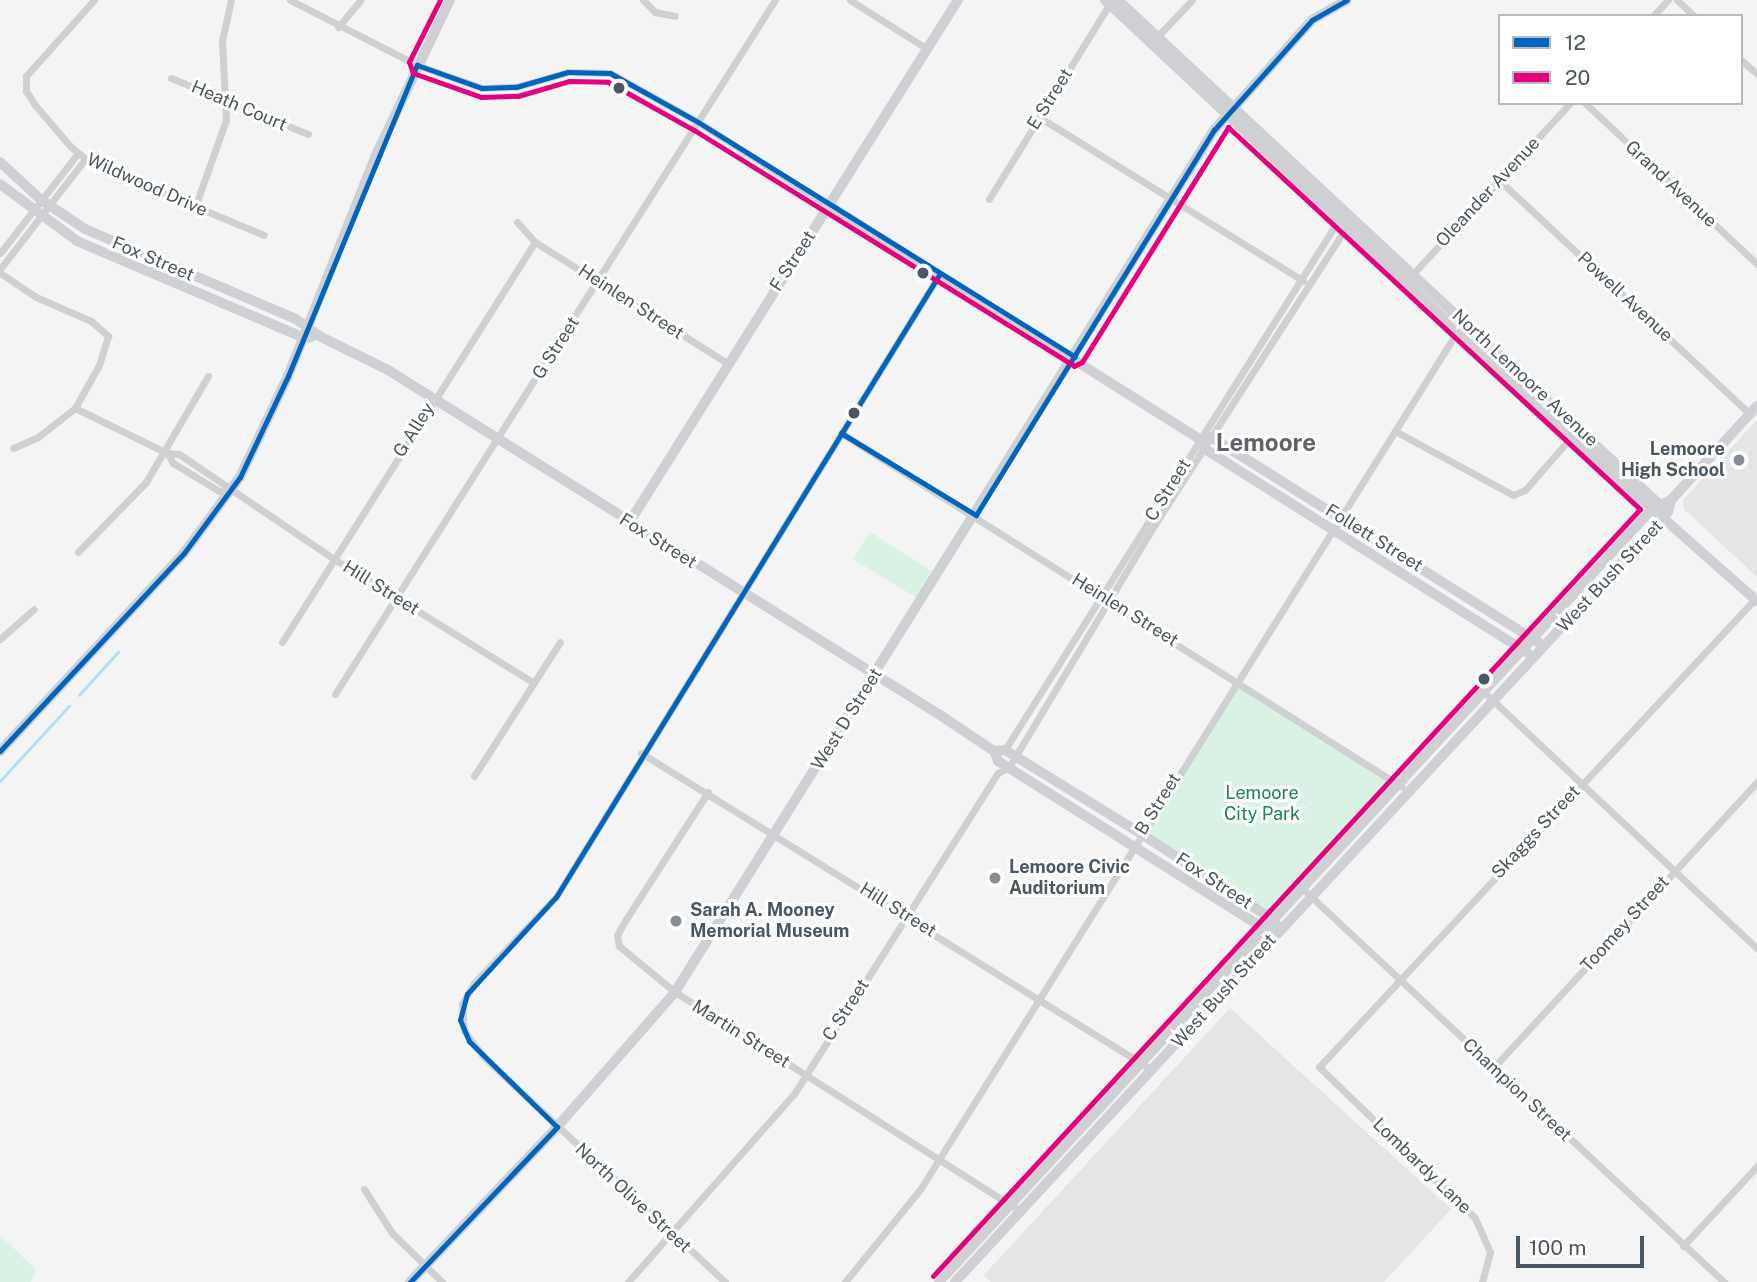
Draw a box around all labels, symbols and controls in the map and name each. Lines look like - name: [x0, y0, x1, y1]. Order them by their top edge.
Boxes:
- legend: [1498, 14, 1743, 105]
- text: 12: [1565, 30, 1586, 55]
- street label: E Street: [1023, 64, 1077, 134]
- text: 20: [1565, 65, 1590, 90]
- street label: Heath Court: [188, 76, 290, 136]
- unlabelled marker: [612, 81, 626, 95]
- street label: Oleander Avenue: [1431, 132, 1545, 252]
- street label: Grand Avenue: [1621, 136, 1721, 232]
- street label: Wildwood Drive: [83, 149, 211, 221]
- street label: F Street: [766, 227, 820, 295]
- street label: Fox Street: [109, 232, 197, 286]
- street label: Powell Avenue: [1573, 247, 1677, 347]
- street label: Heinlen Street: [574, 260, 688, 344]
- unlabelled marker: [916, 266, 930, 280]
- street label: North Lemoore Avenue: [1448, 305, 1602, 451]
- street label: G Street: [528, 313, 584, 383]
- street label: G Alley: [389, 399, 439, 461]
- unlabelled marker: [847, 406, 861, 420]
- district label: Lemoore: [1216, 429, 1316, 457]
- place label: Lemoore High School: [1621, 439, 1725, 482]
- marker: Lemoore High School: [1731, 452, 1747, 468]
- street label: C Street: [1140, 455, 1196, 525]
- street label: Follett Street: [1321, 500, 1427, 576]
- street label: Fox Street: [615, 509, 701, 573]
- street label: West Bush Street: [1552, 515, 1668, 637]
- street label: Hill Street: [339, 556, 423, 620]
- street label: Heinlen Street: [1068, 569, 1182, 651]
- street label: West D Street: [807, 664, 887, 774]
- unlabelled marker: [1477, 672, 1491, 686]
- street label: B Street: [1131, 769, 1185, 839]
- street label: Skaggs Street: [1487, 781, 1585, 883]
- park label: Lemoore City Park: [1224, 783, 1300, 826]
- street label: Fox Street: [1172, 848, 1256, 914]
- place label: Lemoore Civic Auditorium: [1009, 857, 1130, 900]
- marker: Lemoore Civic Auditorium: [987, 870, 1003, 886]
- street label: Toomey Street: [1576, 871, 1674, 977]
- street label: Hill Street: [856, 878, 940, 942]
- place label: Sarah A. Mooney Memorial Museum: [690, 900, 849, 942]
- marker: Sarah A. Mooney Memorial Museum: [668, 913, 684, 929]
- street label: West Bush Street: [1167, 930, 1281, 1052]
- street label: C Street: [818, 975, 874, 1045]
- street label: Martin Street: [688, 995, 794, 1073]
- street label: Champion Street: [1458, 1034, 1576, 1146]
- street label: Lombardy Lane: [1368, 1114, 1476, 1218]
- street label: North Olive Street: [570, 1139, 696, 1257]
- scale bar: [1519, 1222, 1647, 1266]
- text: 100 m: [1529, 1235, 1586, 1260]

